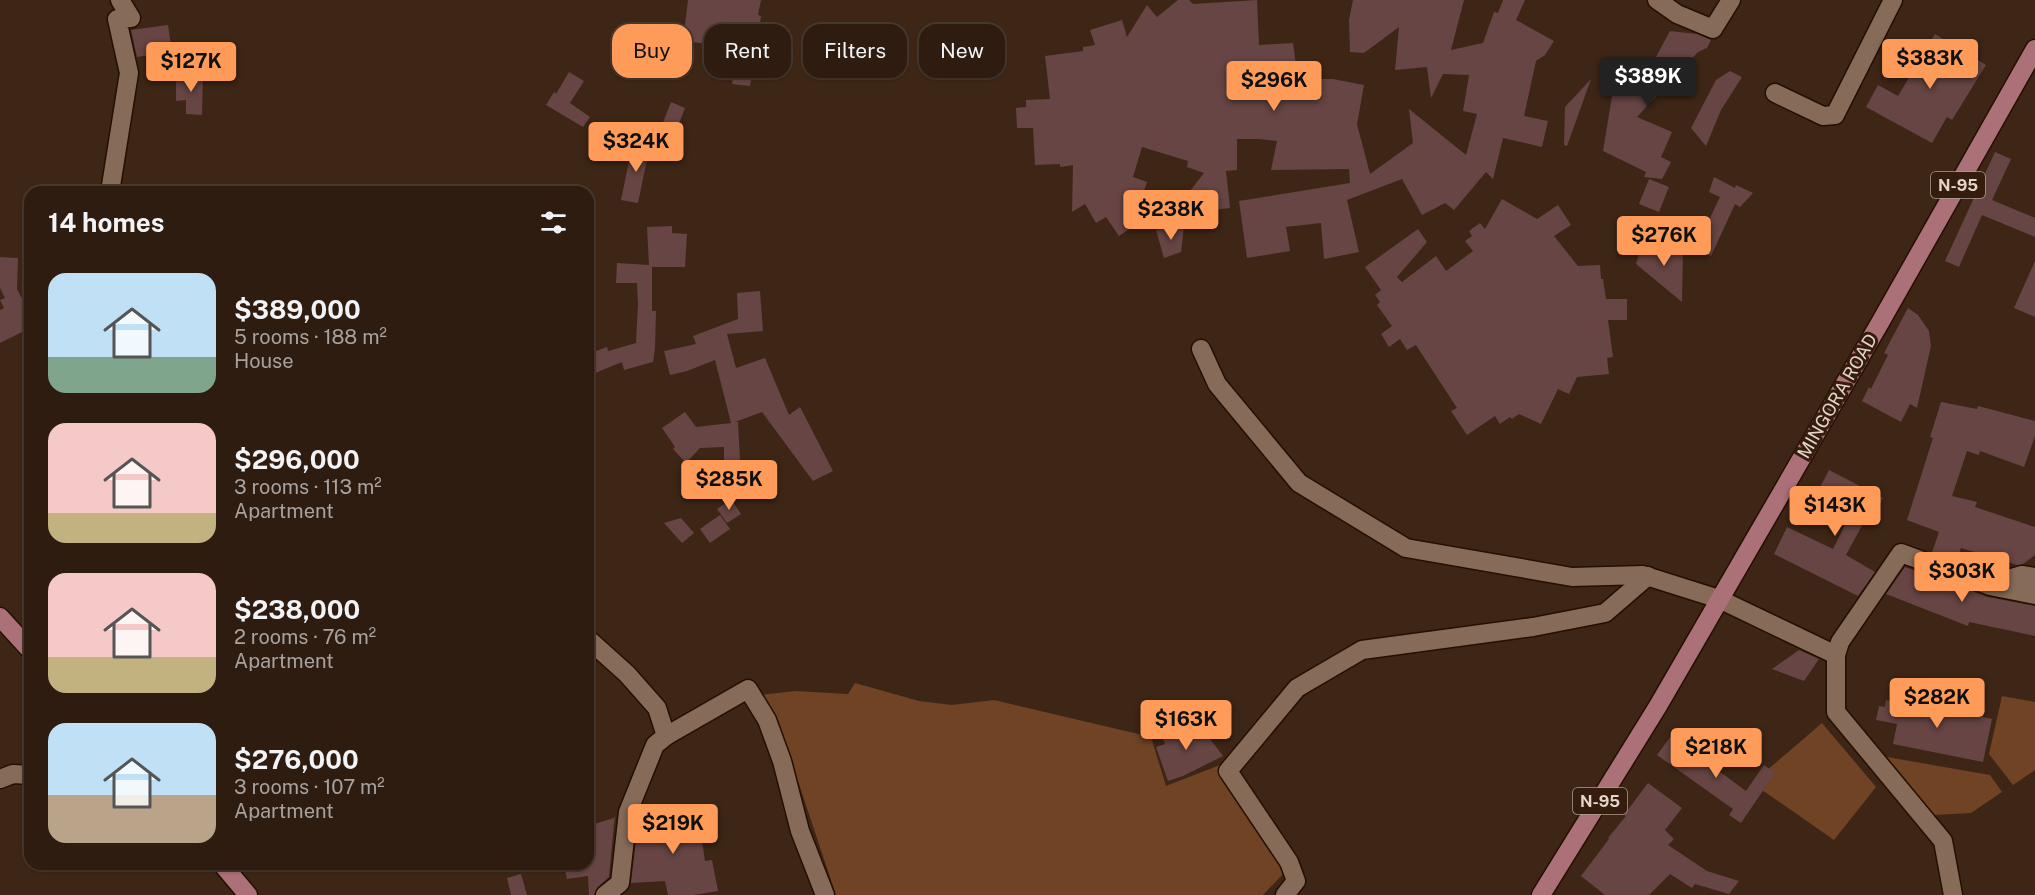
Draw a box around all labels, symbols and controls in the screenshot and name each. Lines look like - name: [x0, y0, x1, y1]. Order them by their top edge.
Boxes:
- chip: Buy: [612, 24, 692, 78]
- chip: Rent: [704, 24, 791, 78]
- chip: Filters: [803, 24, 907, 78]
- chip: New: [919, 24, 1005, 78]
- pin: $383K: [1888, 39, 1972, 90]
- pin: $127K: [149, 42, 233, 93]
- text: $383K: [1896, 46, 1964, 70]
- text: $127K: [160, 49, 222, 73]
- pin: $389K: [1606, 57, 1690, 108]
- pin: $296K: [1232, 61, 1316, 112]
- text: $389K: [1614, 64, 1682, 88]
- text: $296K: [1241, 68, 1307, 92]
- pin: $324K: [594, 122, 678, 173]
- text: $324K: [602, 129, 670, 153]
- road number: N-95: [1931, 172, 1985, 198]
- pin: $238K: [1129, 190, 1213, 241]
- text: $238K: [1137, 197, 1205, 221]
- icon: filters: [537, 206, 570, 239]
- text: 14 homes: [48, 207, 164, 238]
- pin: $276K: [1622, 216, 1706, 267]
- text: $276K: [1631, 223, 1697, 247]
- text: $389,000: [234, 294, 361, 325]
- icon: home: [96, 297, 168, 369]
- text: 5 rooms · 188 m²: [234, 325, 387, 349]
- street label: MINGORA ROAD: [1793, 330, 1881, 462]
- text: House: [234, 349, 294, 373]
- text: $296,000: [234, 444, 360, 475]
- icon: home: [96, 447, 168, 519]
- pin: $285K: [687, 460, 771, 511]
- text: $285K: [695, 467, 763, 491]
- text: 3 rooms · 113 m²: [234, 475, 382, 499]
- pin: $143K: [1793, 486, 1877, 537]
- text: $143K: [1804, 493, 1866, 517]
- text: Apartment: [234, 499, 334, 523]
- pin: $303K: [1920, 552, 2004, 603]
- text: $303K: [1928, 559, 1996, 583]
- text: $238,000: [234, 594, 360, 625]
- icon: home: [96, 597, 168, 669]
- text: 2 rooms · 76 m²: [234, 625, 376, 649]
- text: Apartment: [234, 649, 334, 673]
- pin: $282K: [1895, 678, 1979, 729]
- text: $282K: [1904, 685, 1970, 709]
- pin: $163K: [1144, 700, 1228, 751]
- text: $163K: [1155, 707, 1217, 731]
- pin: $218K: [1674, 728, 1758, 779]
- text: $218K: [1685, 735, 1747, 759]
- text: $276,000: [234, 744, 359, 775]
- icon: home: [96, 747, 168, 819]
- text: 3 rooms · 107 m²: [234, 775, 385, 799]
- road number: N-95: [1573, 788, 1627, 814]
- text: Apartment: [234, 799, 334, 823]
- pin: $219K: [631, 804, 715, 855]
- text: $219K: [642, 811, 704, 835]

